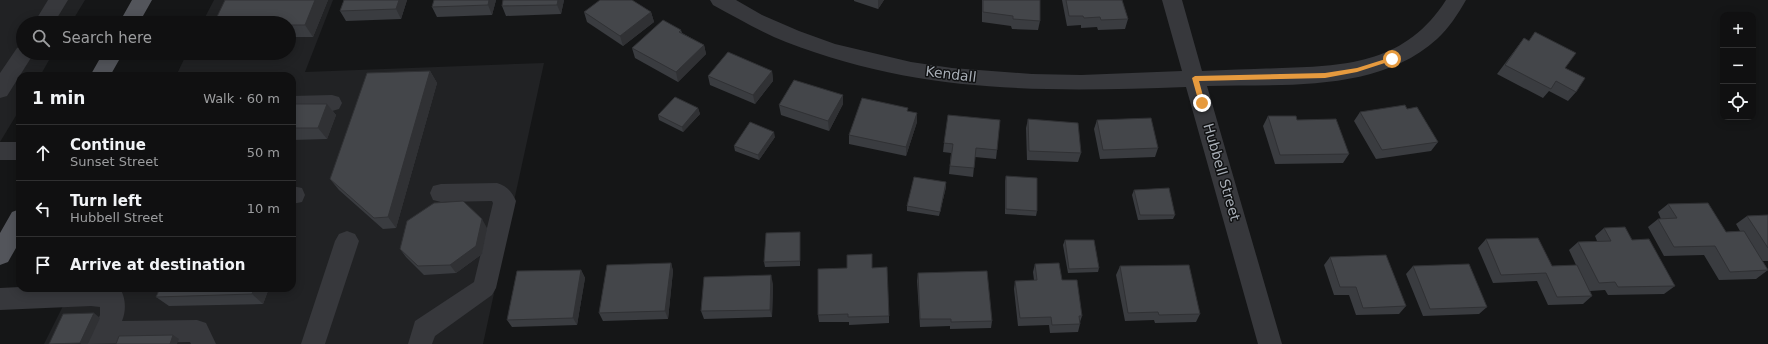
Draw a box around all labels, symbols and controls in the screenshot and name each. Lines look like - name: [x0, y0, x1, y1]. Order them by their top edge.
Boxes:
- map controls: [1720, 12, 1756, 120]
- button: +: [1720, 12, 1756, 48]
- search box: [16, 16, 296, 60]
- icon: search: [30, 27, 52, 49]
- text: Search here: [62, 29, 152, 47]
- button: −: [1720, 48, 1756, 84]
- route start: [1383, 50, 1401, 68]
- street label: Kendall: [925, 63, 977, 85]
- button: locate: [1720, 84, 1756, 120]
- text: 1 min: [32, 88, 85, 108]
- text: Walk · 60 m: [203, 91, 280, 106]
- route end: [1193, 94, 1211, 112]
- street label: Hubbell Street: [1200, 121, 1244, 223]
- text: Continue: [70, 136, 146, 154]
- icon: ahead: [32, 142, 54, 164]
- text: 50 m: [247, 145, 280, 160]
- text: Sunset Street: [70, 154, 158, 169]
- text: Turn left: [70, 192, 142, 210]
- icon: left: [32, 198, 54, 220]
- text: 10 m: [247, 201, 280, 216]
- text: Hubbell Street: [70, 210, 163, 225]
- icon: arrive: [32, 254, 54, 276]
- text: Arrive at destination: [70, 256, 245, 274]

